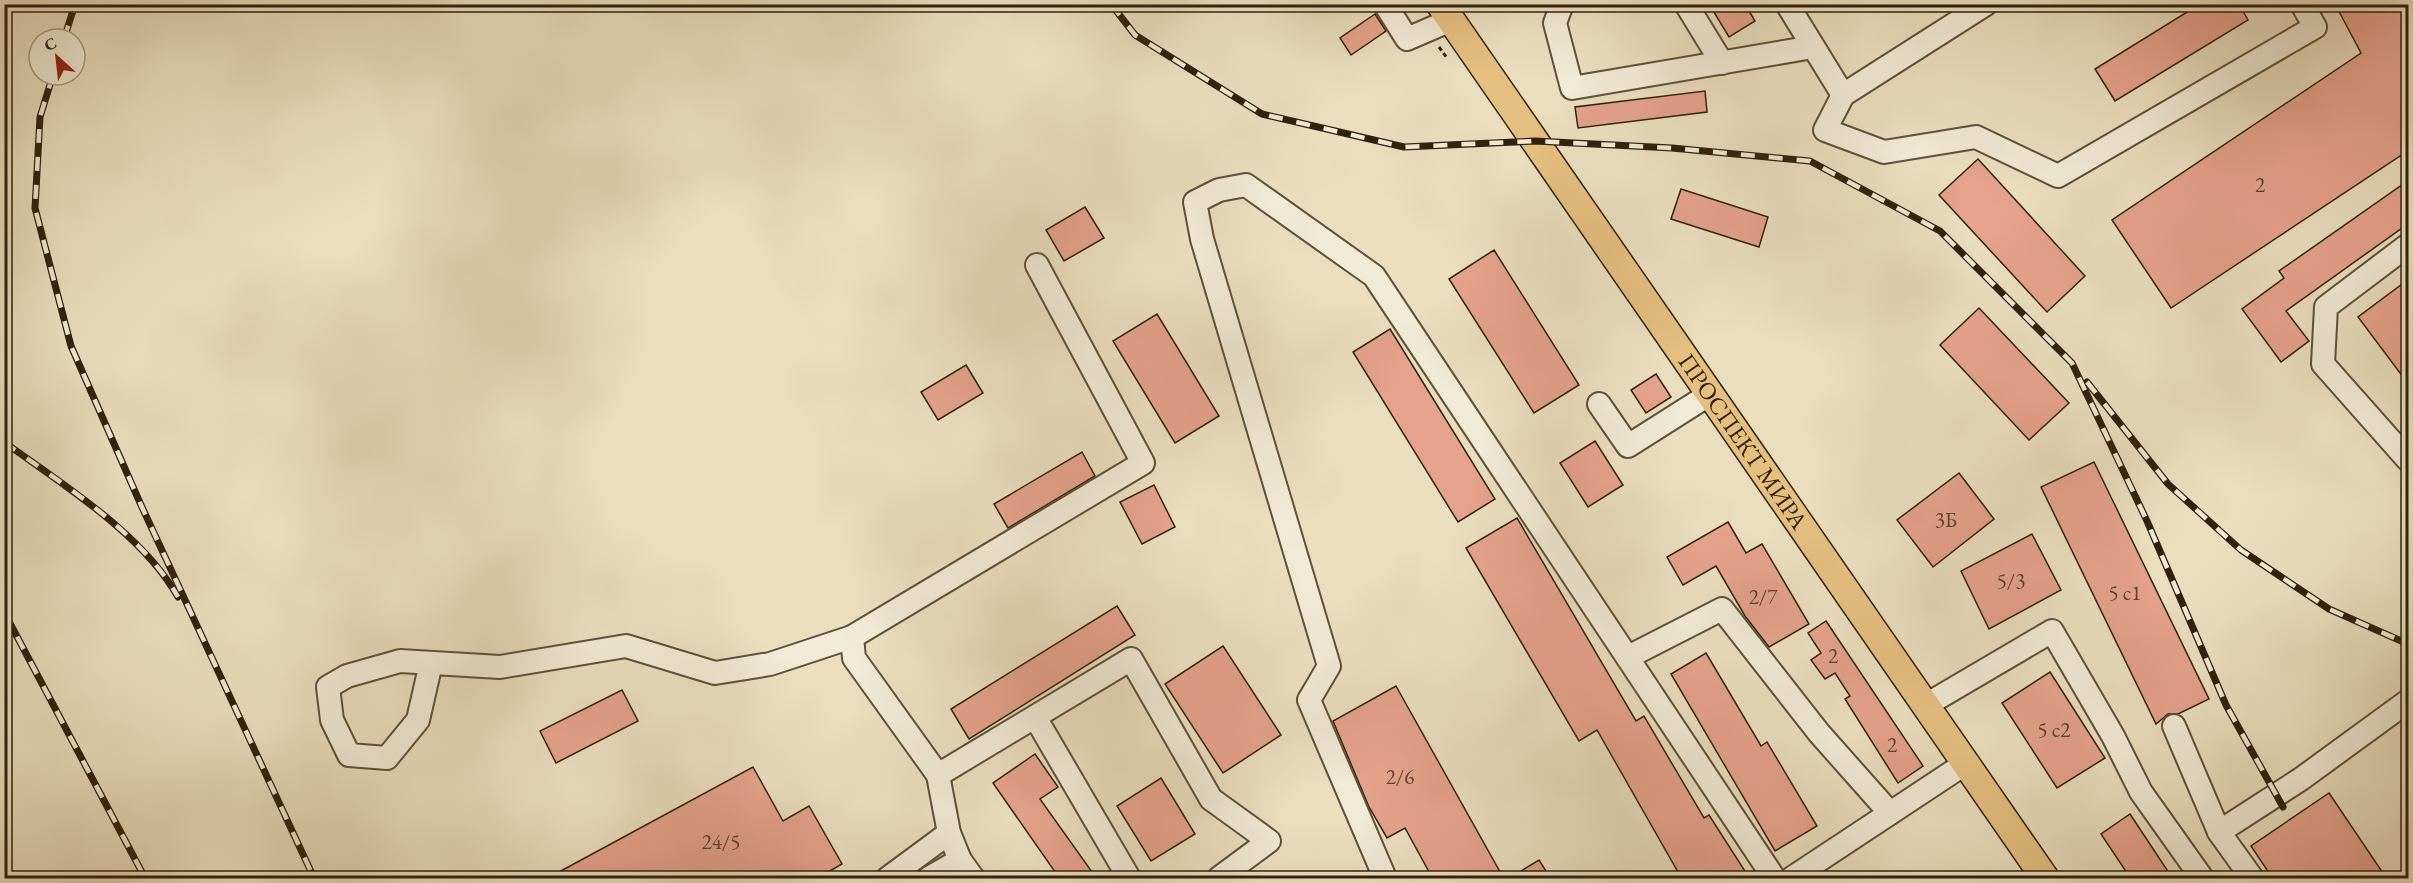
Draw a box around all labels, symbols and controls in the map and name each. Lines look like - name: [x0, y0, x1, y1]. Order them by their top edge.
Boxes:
- north arrow: [27, 27, 87, 87]
- text: С: [41, 32, 60, 56]
- house number: 2: [2255, 171, 2265, 198]
- street label: ПРОСПЕКТ МИРА: [1671, 347, 1815, 536]
- house number: 3Б: [1935, 506, 1957, 533]
- house number: 5/3: [1997, 567, 2025, 594]
- house number: 5 с1: [2109, 579, 2141, 606]
- house number: 2/7: [1749, 583, 1778, 610]
- house number: 2: [1828, 642, 1838, 669]
- house number: 5 с2: [2038, 716, 2070, 743]
- house number: 2: [1887, 731, 1897, 758]
- house number: 2/6: [1386, 763, 1414, 790]
- house number: 24/5: [702, 828, 740, 855]

